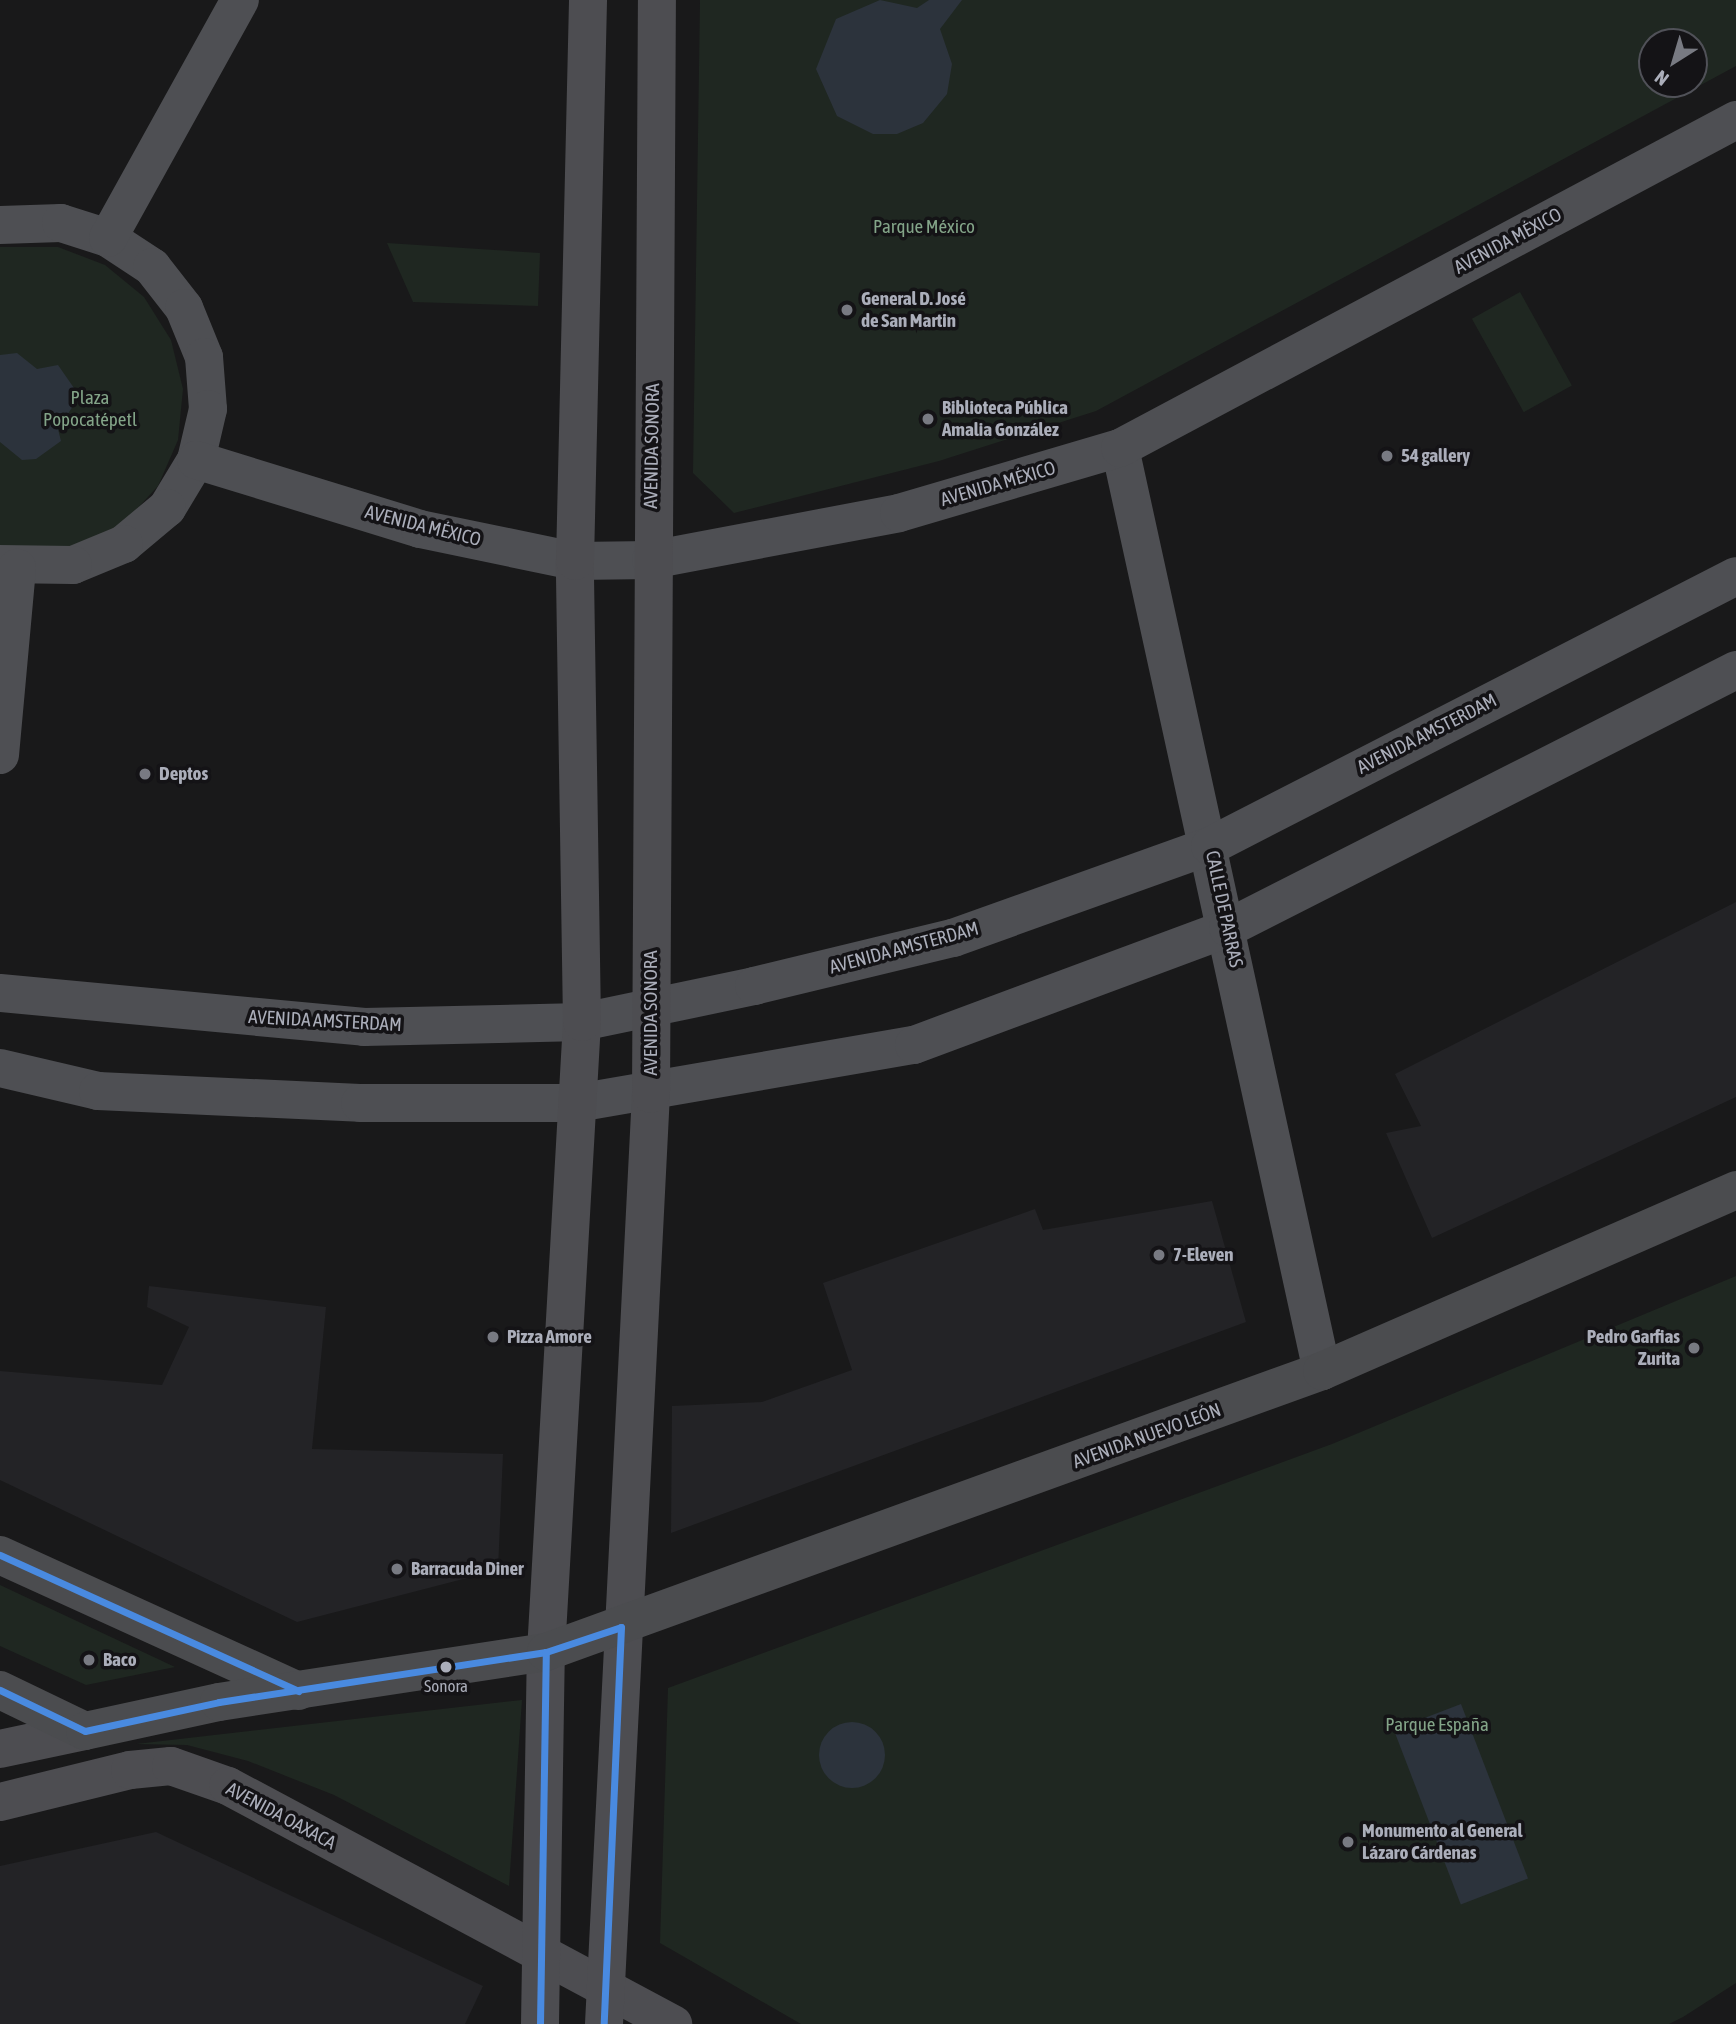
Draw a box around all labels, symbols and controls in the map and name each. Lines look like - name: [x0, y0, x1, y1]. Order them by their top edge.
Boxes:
- north arrow: [1638, 28, 1708, 98]
- text: N: [1650, 66, 1673, 90]
- street label: AVENIDA MÉXICO: [1450, 203, 1566, 279]
- park label: Parque México: [873, 216, 975, 238]
- place label: General D. José de San Martin: [861, 288, 966, 332]
- marker: General D. José de San Martin: [839, 302, 855, 318]
- street label: AVENIDA SONORA: [640, 383, 664, 509]
- park label: Plaza Popocatépetl: [43, 387, 137, 431]
- place label: Biblioteca Pública Amalia González: [942, 397, 1068, 441]
- marker: Biblioteca Pública Amalia González: [920, 411, 936, 427]
- place label: 54 gallery: [1401, 445, 1470, 467]
- marker: 54 gallery: [1379, 448, 1395, 464]
- street label: AVENIDA MÉXICO: [938, 457, 1058, 511]
- street label: AVENIDA MÉXICO: [363, 501, 483, 551]
- street label: AVENIDA AMSTERDAM: [1353, 689, 1501, 779]
- place label: Deptos: [159, 763, 208, 785]
- marker: Deptos: [137, 766, 153, 782]
- street label: CALLE DE PARRAS: [1201, 849, 1247, 969]
- street label: AVENIDA AMSTERDAM: [827, 917, 981, 979]
- street label: AVENIDA SONORA: [640, 950, 662, 1076]
- street label: AVENIDA AMSTERDAM: [248, 1006, 402, 1036]
- place label: 7-Eleven: [1173, 1244, 1234, 1266]
- marker: 7-Eleven: [1151, 1247, 1167, 1263]
- place label: Pizza Amore: [507, 1326, 592, 1348]
- place label: Pedro Garfias Zurita: [1587, 1326, 1680, 1370]
- marker: Pizza Amore: [485, 1329, 501, 1345]
- marker: Pedro Garfias Zurita: [1686, 1340, 1702, 1356]
- street label: AVENIDA NUEVO LEÓN: [1070, 1399, 1224, 1473]
- place label: Barracuda Diner: [411, 1558, 524, 1580]
- marker: Barracuda Diner: [389, 1561, 405, 1577]
- place label: Baco: [103, 1649, 137, 1671]
- marker: Baco: [81, 1652, 97, 1668]
- marker: Sonora: [439, 1660, 453, 1674]
- place label: Sonora: [424, 1677, 468, 1697]
- park label: Parque España: [1385, 1714, 1489, 1736]
- street label: AVENIDA OAXACA: [222, 1778, 340, 1854]
- place label: Monumento al General Lázaro Cárdenas: [1362, 1820, 1522, 1864]
- marker: Monumento al General Lázaro Cárdenas: [1340, 1834, 1356, 1850]

